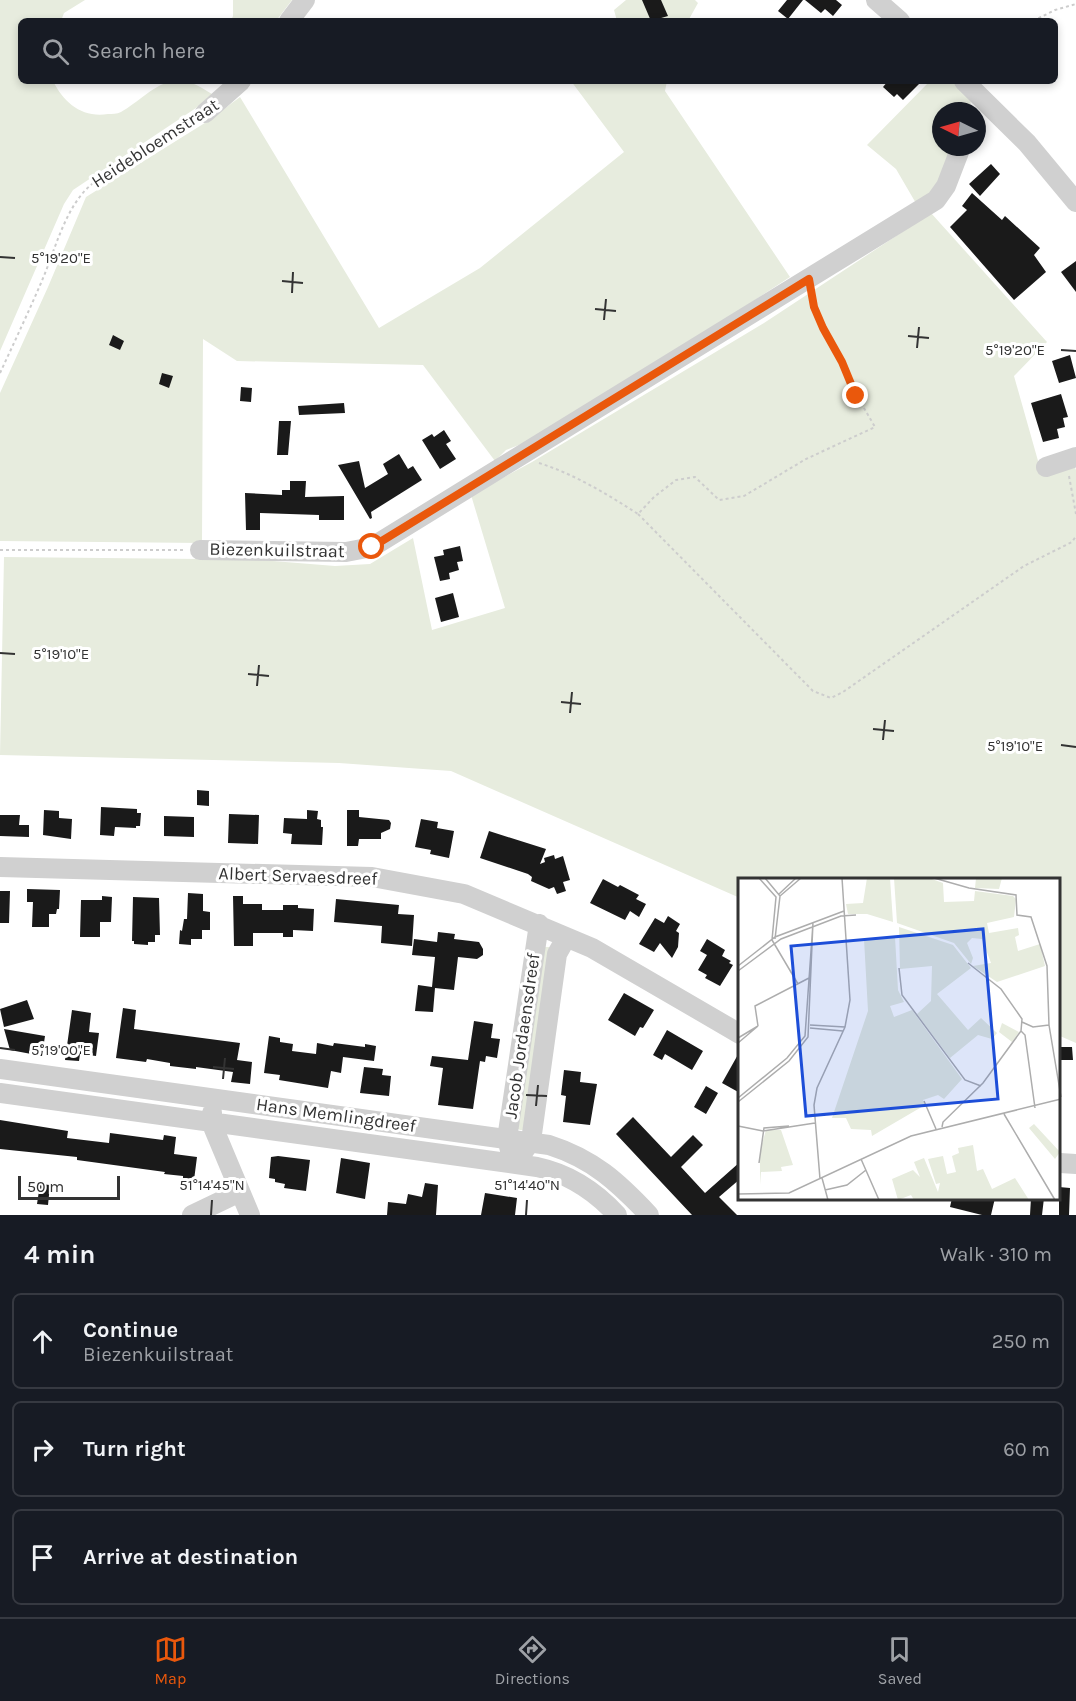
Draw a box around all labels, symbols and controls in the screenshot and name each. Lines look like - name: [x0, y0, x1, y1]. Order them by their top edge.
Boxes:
- search box: [18, 18, 1058, 84]
- icon: search: [39, 35, 72, 68]
- text: Search here: [87, 38, 205, 64]
- street label: Heidebloemstraat: [87, 93, 223, 192]
- north arrow: [932, 102, 986, 156]
- text: 5°19'20"E: [31, 249, 91, 267]
- text: 5°19'20"E: [985, 341, 1045, 359]
- route end: [842, 382, 868, 408]
- route start: [358, 533, 384, 559]
- street label: Biezenkuilstraat: [209, 538, 345, 562]
- text: 5°19'10"E: [33, 645, 89, 663]
- text: 5°19'10"E: [987, 737, 1043, 755]
- street label: Albert Servaesdreef: [218, 862, 379, 890]
- inset map: [738, 878, 1061, 1200]
- street label: Jacob Jordaensdreef: [499, 951, 545, 1120]
- text: 5°19'00"E: [31, 1041, 91, 1059]
- street label: Hans Memlingdreef: [255, 1093, 418, 1137]
- scale bar: [18, 1173, 120, 1200]
- text: 51°14'45"N: [179, 1176, 245, 1194]
- text: 51°14'40"N: [494, 1176, 560, 1194]
- text: 50 m: [27, 1177, 64, 1196]
- text: 4 min: [24, 1239, 95, 1270]
- text: Walk · 310 m: [940, 1243, 1052, 1266]
- text: Continue: [83, 1317, 178, 1343]
- icon: ahead: [26, 1325, 59, 1358]
- text: 250 m: [992, 1330, 1050, 1353]
- text: Biezenkuilstraat: [83, 1343, 233, 1366]
- icon: right: [26, 1433, 59, 1466]
- text: Turn right: [83, 1436, 186, 1462]
- text: 60 m: [1003, 1438, 1050, 1461]
- icon: arrive: [26, 1541, 59, 1574]
- text: Arrive at destination: [83, 1544, 298, 1570]
- tab: Map: [154, 1633, 187, 1688]
- tab: Directions: [495, 1633, 570, 1688]
- tab: Saved: [878, 1633, 922, 1688]

